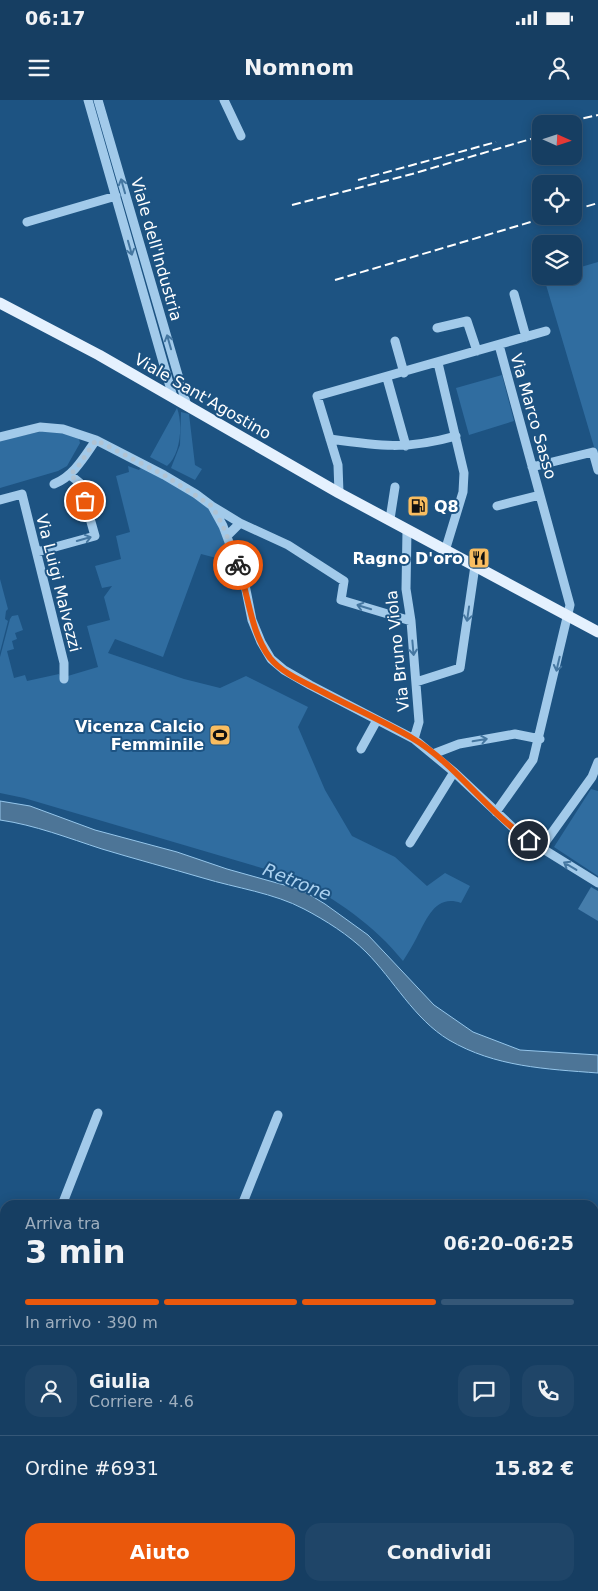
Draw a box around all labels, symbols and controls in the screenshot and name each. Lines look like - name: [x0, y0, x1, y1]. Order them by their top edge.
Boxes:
- text: 06:17: [25, 7, 85, 29]
- icon: menu: [25, 54, 53, 82]
- icon: person: [545, 54, 573, 82]
- text: Nomnom: [244, 55, 354, 80]
- north arrow: [532, 115, 582, 165]
- map controls: [532, 115, 582, 285]
- street label: Viale dell'Industria: [127, 175, 186, 323]
- button: locate: [532, 175, 582, 225]
- one-way arrow: [118, 178, 128, 194]
- button: layers: [532, 235, 582, 285]
- one-way arrow: [126, 239, 136, 255]
- one-way arrow: [163, 334, 173, 350]
- street label: Viale Sant'Agostino: [131, 349, 275, 443]
- street label: Via Marco Sasso: [506, 351, 561, 481]
- pin: [64, 480, 106, 522]
- icon: bag: [71, 487, 99, 515]
- fuel station icon: Q8: [406, 494, 430, 518]
- place label: Q8: [434, 497, 459, 516]
- street label: Via Luigi Malvezzi: [32, 512, 85, 654]
- one-way arrow: [76, 534, 92, 544]
- courier: [213, 540, 263, 590]
- restaurant icon: Ragno D'oro: [467, 546, 491, 570]
- place label: Ragno D'oro: [352, 549, 463, 568]
- icon: bike: [224, 551, 252, 579]
- street label: Via Bruno Viola: [382, 589, 413, 712]
- one-way arrow: [356, 602, 372, 612]
- one-way arrow: [463, 606, 473, 622]
- one-way arrow: [408, 640, 418, 656]
- one-way arrow: [553, 655, 562, 671]
- place label: Vicenza Calcio Femminile: [75, 717, 204, 754]
- sports icon: Vicenza Calcio Femminile: [208, 723, 232, 747]
- one-way arrow: [471, 735, 487, 745]
- pin: [508, 819, 550, 861]
- icon: home: [515, 826, 543, 854]
- water label: Retrone: [260, 858, 334, 905]
- one-way arrow: [563, 860, 577, 870]
- text: Arriva tra: [25, 1214, 100, 1233]
- text: 06:20–06:25: [444, 1232, 574, 1254]
- text: 3 min: [25, 1233, 126, 1271]
- text: In arrivo · 390 m: [25, 1313, 158, 1332]
- button: person: [25, 1365, 77, 1417]
- button: chat: [458, 1365, 510, 1417]
- button: phone: [522, 1365, 574, 1417]
- text: Giulia: [89, 1370, 150, 1392]
- text: Corriere · 4.6: [89, 1392, 194, 1411]
- text: Ordine #6931: [25, 1457, 159, 1479]
- text: 15.82 €: [494, 1457, 574, 1479]
- button: Aiuto: [25, 1523, 295, 1581]
- button: Condividi: [305, 1523, 574, 1581]

